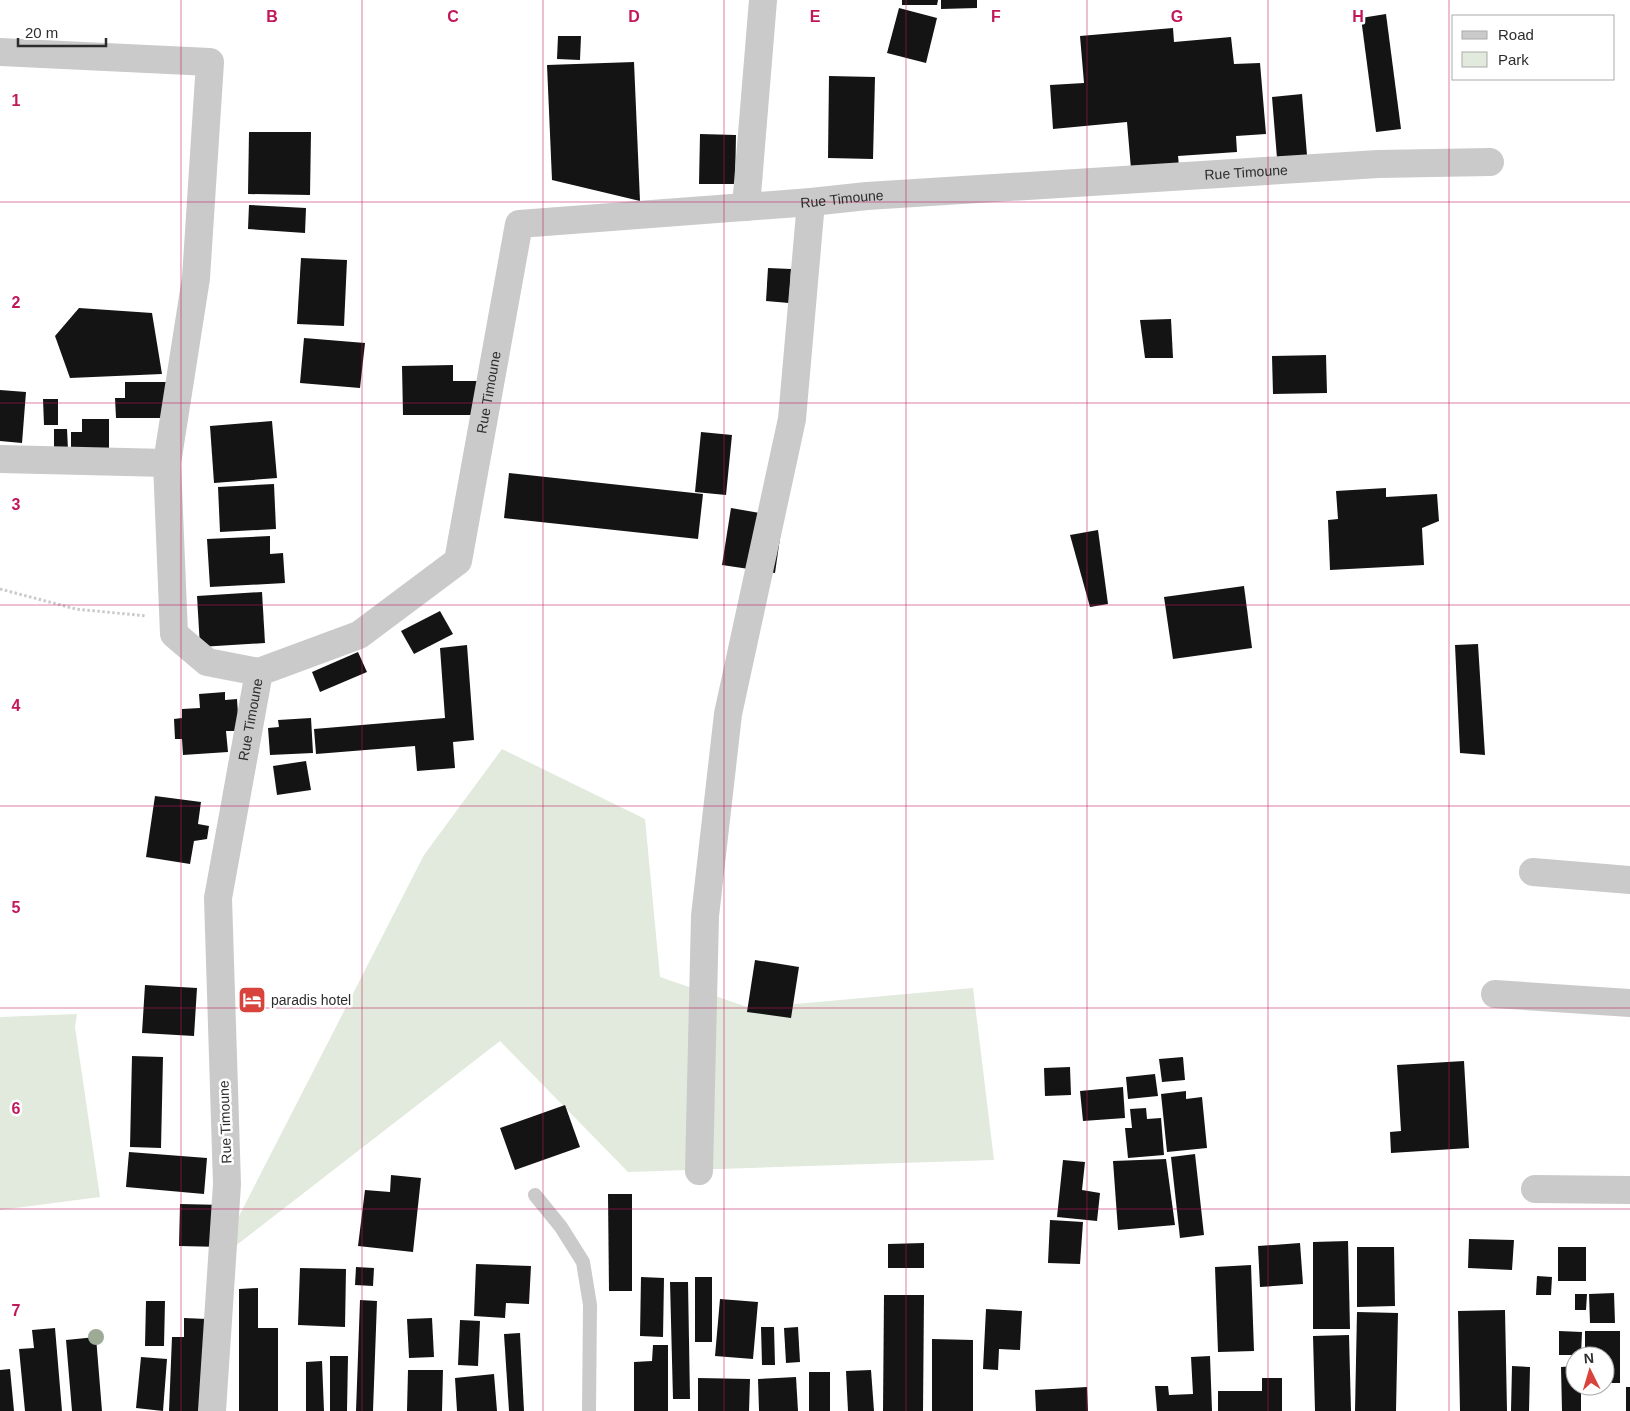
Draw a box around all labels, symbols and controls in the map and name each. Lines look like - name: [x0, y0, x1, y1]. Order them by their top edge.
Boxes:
- text: B: [266, 8, 278, 25]
- text: C: [447, 8, 459, 25]
- text: D: [628, 8, 640, 25]
- text: E: [810, 8, 821, 25]
- text: F: [991, 8, 1001, 25]
- text: G: [1171, 8, 1183, 25]
- text: H: [1352, 8, 1364, 25]
- scale bar: [18, 15, 105, 47]
- legend: [1452, 15, 1615, 80]
- text: 20 m: [25, 24, 58, 41]
- text: Road: [1498, 26, 1534, 43]
- text: Park: [1498, 51, 1529, 68]
- text: 1: [12, 92, 21, 109]
- street label: Rue Timoune: [1204, 162, 1288, 183]
- street label: Rue Timoune: [800, 187, 884, 211]
- text: 2: [12, 294, 21, 311]
- street label: Rue Timoune: [473, 350, 504, 435]
- text: 3: [12, 496, 21, 513]
- street label: Rue Timoune: [235, 677, 266, 762]
- text: 4: [12, 697, 21, 714]
- text: 5: [12, 899, 21, 916]
- hotel icon: paradis hotel: [237, 985, 267, 1015]
- place label: paradis hotel: [271, 992, 351, 1008]
- street label: Rue Timoune: [216, 1080, 234, 1164]
- text: 6: [12, 1100, 21, 1117]
- text: 7: [12, 1302, 21, 1319]
- north arrow: [1565, 1346, 1615, 1396]
- text: N: [1583, 1350, 1595, 1366]

